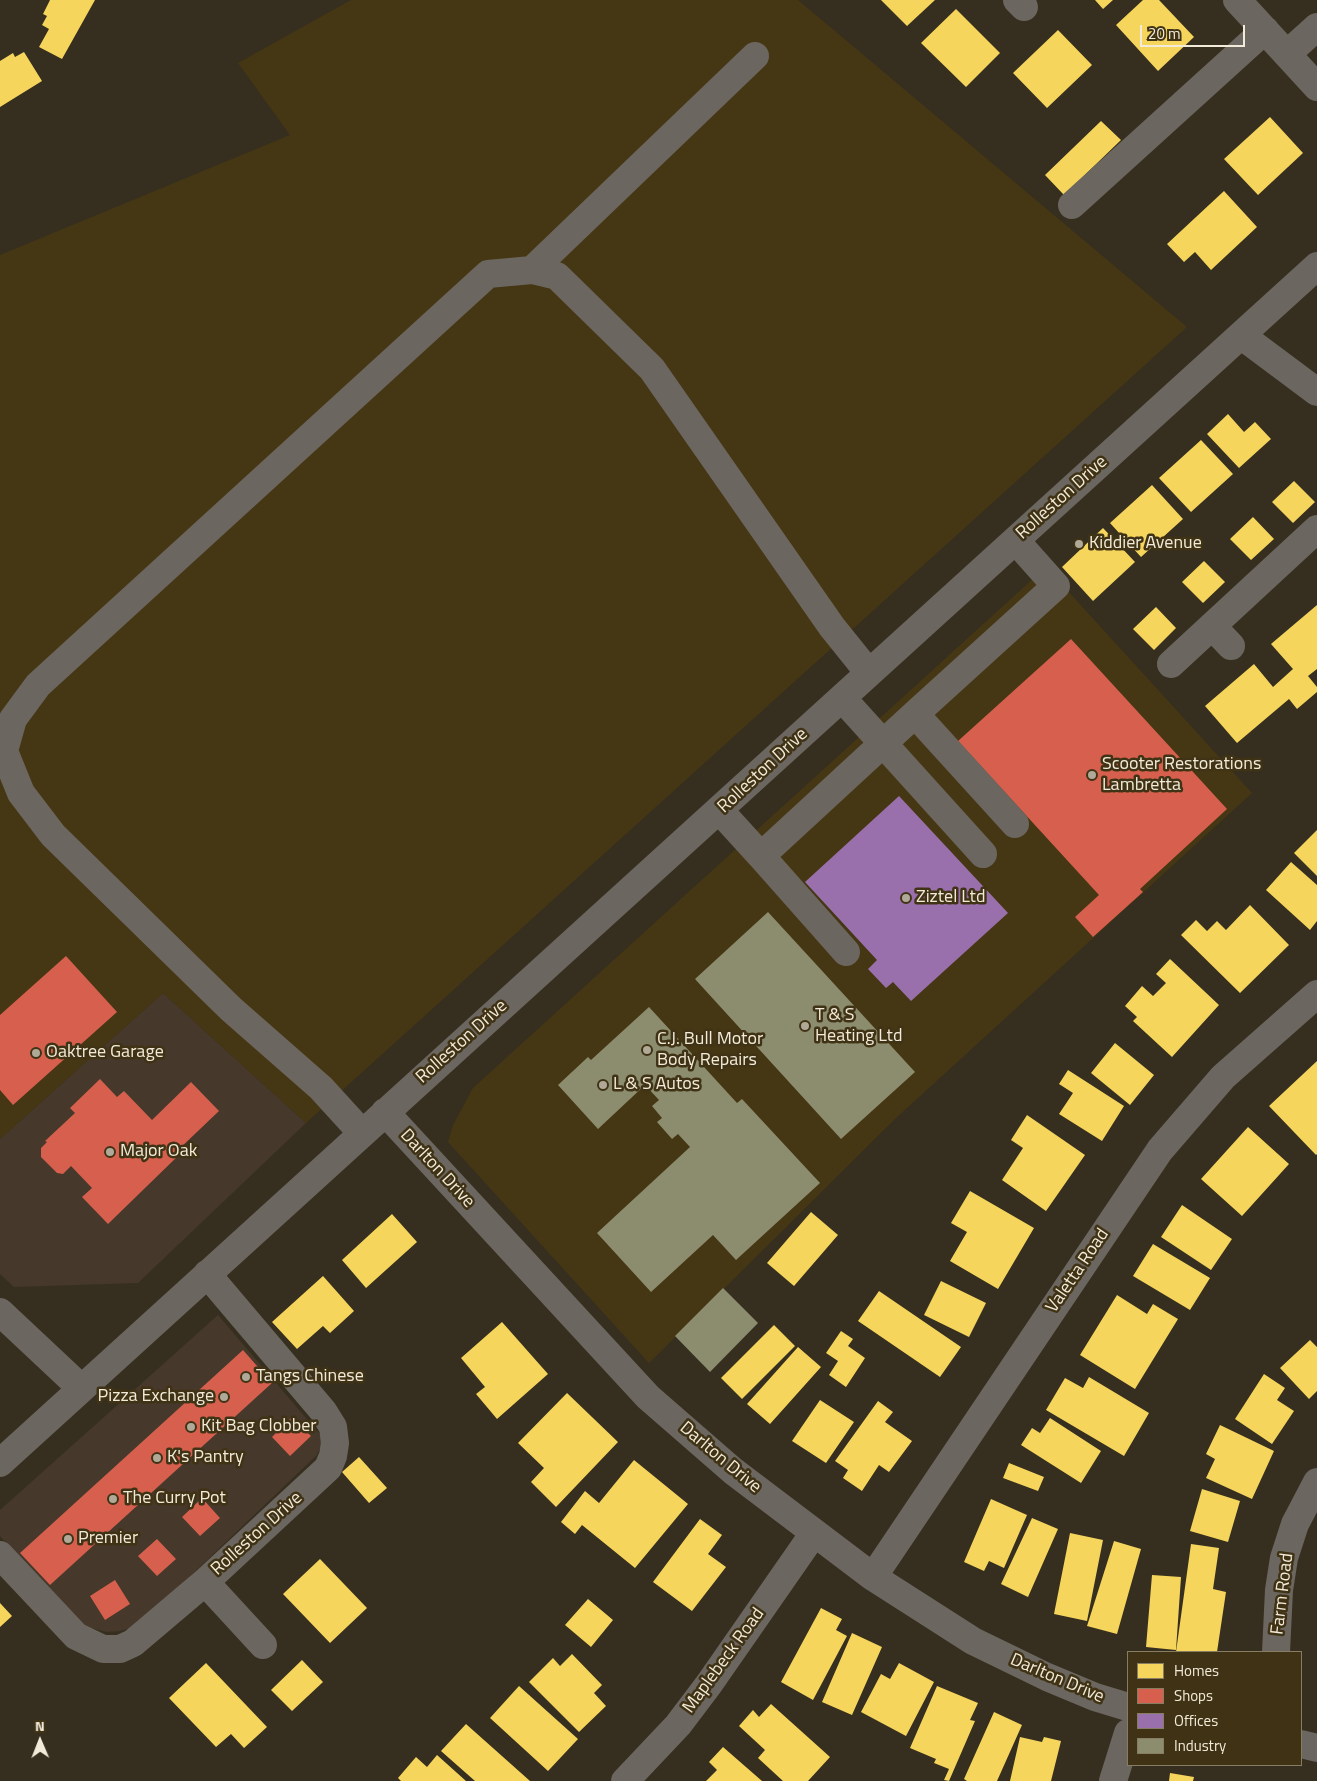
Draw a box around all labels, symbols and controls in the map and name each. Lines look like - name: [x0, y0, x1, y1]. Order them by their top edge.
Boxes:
- scale bar: [1142, 15, 1247, 47]
- text: 20 m: [1148, 22, 1181, 45]
- street label: Rolleston Drive: [1012, 451, 1112, 545]
- place label: Kiddier Avenue: [1089, 533, 1202, 555]
- marker: Kiddier Avenue: [1073, 538, 1085, 550]
- street label: Rolleston Drive: [714, 724, 812, 818]
- place label: Scooter Restorations Lambretta: [1102, 754, 1261, 796]
- marker: Scooter Restorations Lambretta: [1086, 769, 1098, 781]
- place label: Ziztel Ltd: [916, 887, 985, 909]
- marker: Ziztel Ltd: [900, 892, 912, 904]
- street label: Rolleston Drive: [412, 995, 512, 1089]
- place label: T & S Heating Ltd: [815, 1005, 902, 1048]
- marker: T & S Heating Ltd: [799, 1020, 811, 1032]
- place label: C.J. Bull Motor Body Repairs: [657, 1029, 763, 1072]
- place label: Oaktree Garage: [46, 1042, 164, 1064]
- marker: C.J. Bull Motor Body Repairs: [641, 1044, 653, 1056]
- marker: Oaktree Garage: [30, 1047, 42, 1059]
- place label: L & S Autos: [613, 1074, 700, 1096]
- marker: L & S Autos: [597, 1079, 609, 1091]
- street label: Darlton Drive: [395, 1125, 479, 1213]
- place label: Major Oak: [120, 1141, 197, 1163]
- marker: Major Oak: [104, 1146, 116, 1158]
- street label: Valetta Road: [1042, 1225, 1114, 1317]
- place label: Tangs Chinese: [256, 1366, 364, 1388]
- marker: Tangs Chinese: [240, 1371, 252, 1383]
- place label: Pizza Exchange: [98, 1386, 214, 1408]
- marker: Pizza Exchange: [218, 1391, 230, 1403]
- place label: Kit Bag Clobber: [201, 1416, 316, 1438]
- street label: Darlton Drive: [675, 1418, 765, 1498]
- marker: Kit Bag Clobber: [185, 1421, 197, 1433]
- place label: K's Pantry: [167, 1447, 244, 1469]
- marker: K's Pantry: [151, 1452, 163, 1464]
- street label: Rolleston Drive: [207, 1487, 307, 1581]
- place label: The Curry Pot: [123, 1488, 226, 1510]
- marker: The Curry Pot: [107, 1493, 119, 1505]
- place label: Premier: [78, 1528, 138, 1550]
- marker: Premier: [62, 1533, 74, 1545]
- street label: Farm Road: [1267, 1552, 1299, 1636]
- street label: Maplebeck Road: [679, 1604, 769, 1718]
- street label: Darlton Drive: [1007, 1650, 1107, 1708]
- legend: [1127, 1651, 1302, 1766]
- text: Homes: [1174, 1659, 1219, 1682]
- text: Shops: [1174, 1684, 1213, 1707]
- text: Offices: [1174, 1709, 1218, 1732]
- text: N: [35, 1715, 45, 1736]
- north arrow: [15, 1716, 65, 1766]
- text: Industry: [1174, 1734, 1226, 1757]

